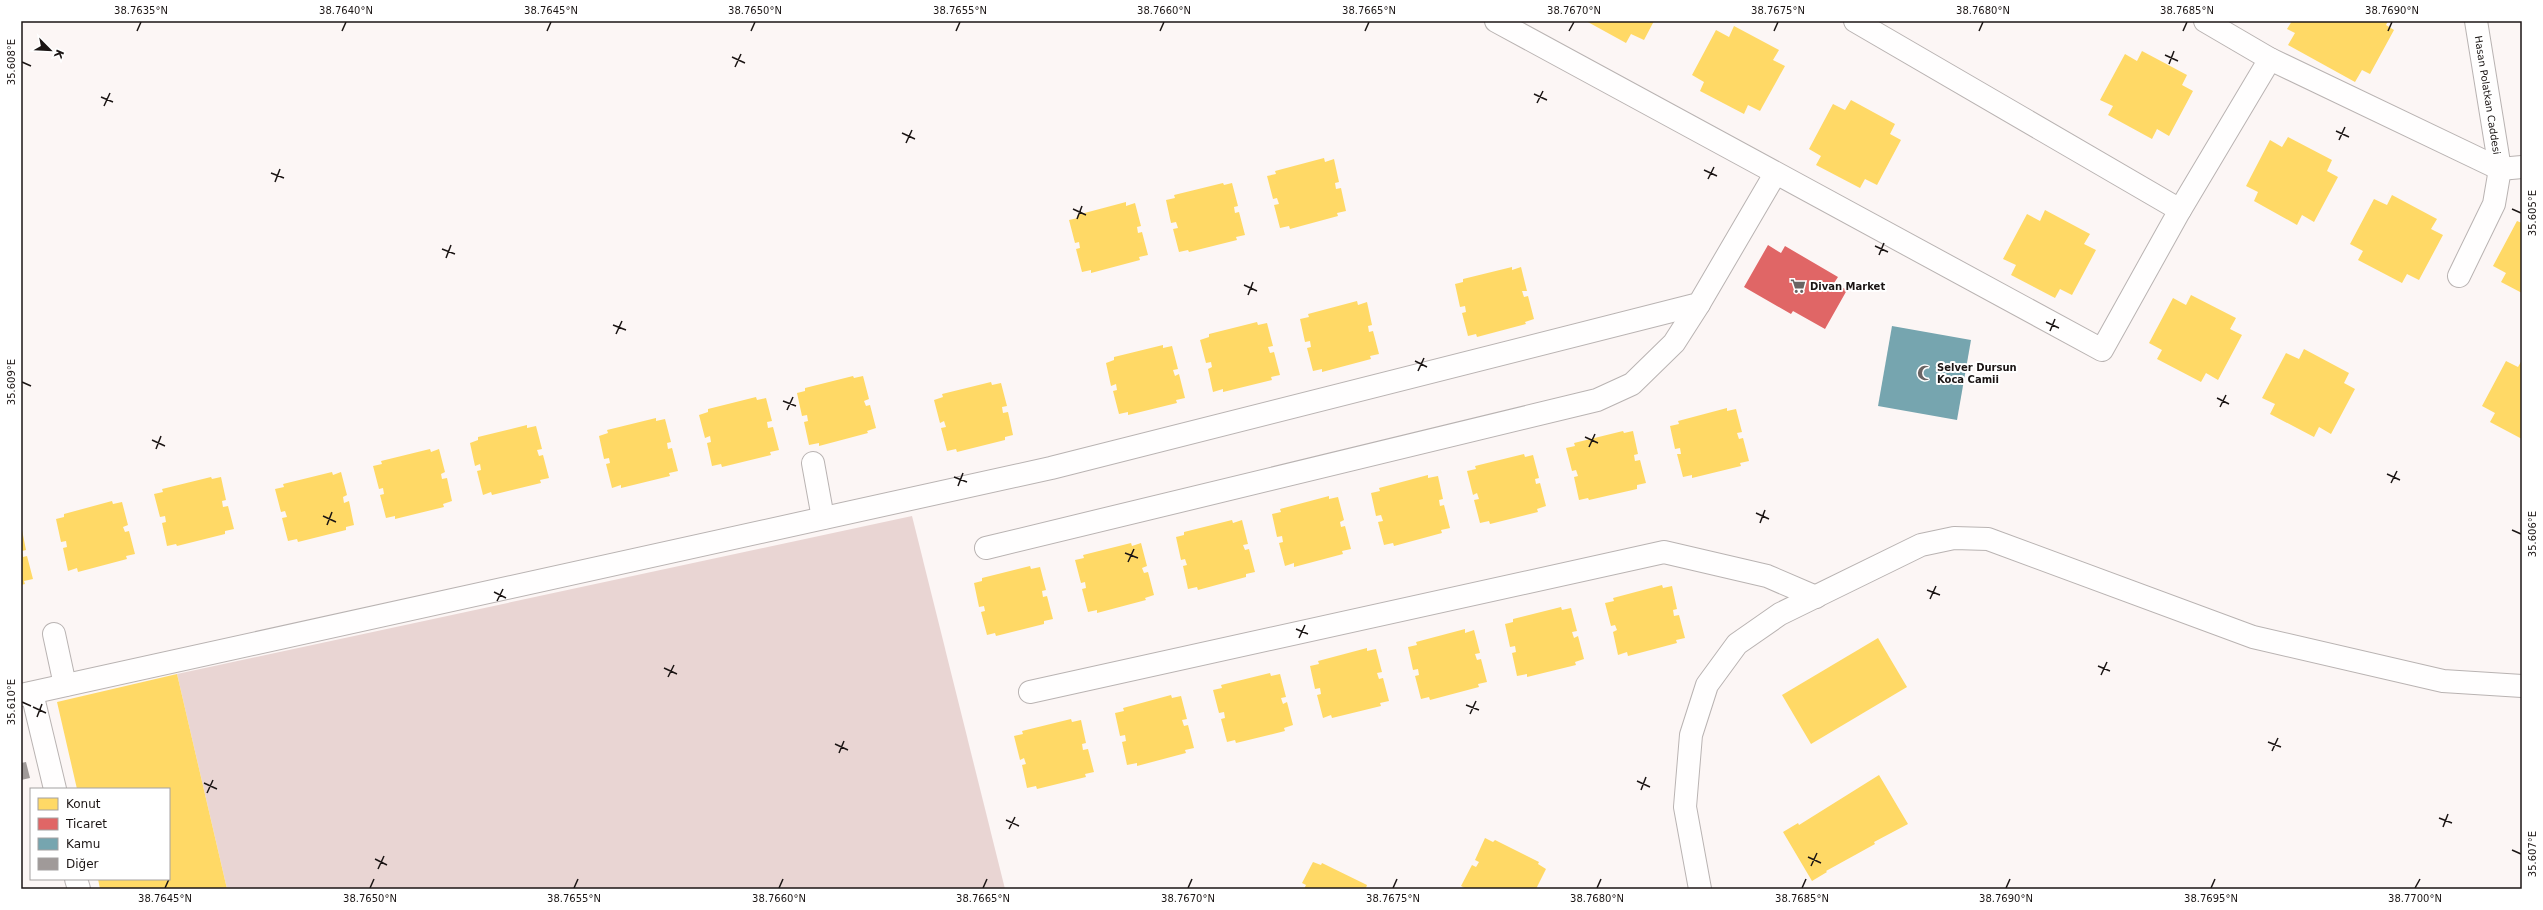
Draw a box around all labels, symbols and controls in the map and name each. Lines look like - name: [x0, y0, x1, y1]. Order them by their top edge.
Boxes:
- text: 38.7635°N: [114, 5, 168, 16]
- text: 38.7640°N: [319, 5, 373, 16]
- text: 38.7645°N: [524, 5, 578, 16]
- text: 38.7650°N: [728, 5, 782, 16]
- text: 38.7655°N: [933, 5, 987, 16]
- text: 38.7660°N: [1137, 5, 1191, 16]
- text: 38.7665°N: [1342, 5, 1396, 16]
- text: 38.7670°N: [1547, 5, 1601, 16]
- text: 38.7675°N: [1751, 5, 1805, 16]
- text: 38.7680°N: [1956, 5, 2010, 16]
- text: 38.7685°N: [2160, 5, 2214, 16]
- text: 38.7690°N: [2365, 5, 2419, 16]
- north arrow: [30, 30, 70, 70]
- street label: Hasan Polatkan Caddesi: [2473, 35, 2502, 155]
- text: 35.608°E: [6, 39, 17, 85]
- text: K: [51, 47, 66, 61]
- text: 35.605°E: [2527, 190, 2538, 236]
- supermarket icon: Divan Market: [1789, 277, 1807, 295]
- place label: Divan Market: [1810, 281, 1885, 292]
- text: 35.609°E: [6, 359, 17, 405]
- place label: Selver Dursun Koca Camii: [1937, 362, 2017, 385]
- mosque icon: Selver Dursun Koca Camii: [1916, 364, 1934, 382]
- text: 35.606°E: [2527, 511, 2538, 557]
- text: 35.610°E: [6, 679, 17, 725]
- legend: [30, 788, 170, 880]
- text: Konut: [66, 797, 101, 811]
- text: Ticaret: [65, 817, 107, 831]
- text: 35.607°E: [2527, 831, 2538, 877]
- text: Kamu: [66, 837, 100, 851]
- text: Diğer: [66, 857, 99, 871]
- text: 38.7645°N: [138, 893, 192, 904]
- text: 38.7650°N: [343, 893, 397, 904]
- text: 38.7655°N: [547, 893, 601, 904]
- text: 38.7660°N: [752, 893, 806, 904]
- text: 38.7665°N: [956, 893, 1010, 904]
- text: 38.7670°N: [1161, 893, 1215, 904]
- text: 38.7675°N: [1366, 893, 1420, 904]
- text: 38.7680°N: [1570, 893, 1624, 904]
- text: 38.7685°N: [1775, 893, 1829, 904]
- text: 38.7690°N: [1979, 893, 2033, 904]
- text: 38.7695°N: [2184, 893, 2238, 904]
- text: 38.7700°N: [2388, 893, 2442, 904]

